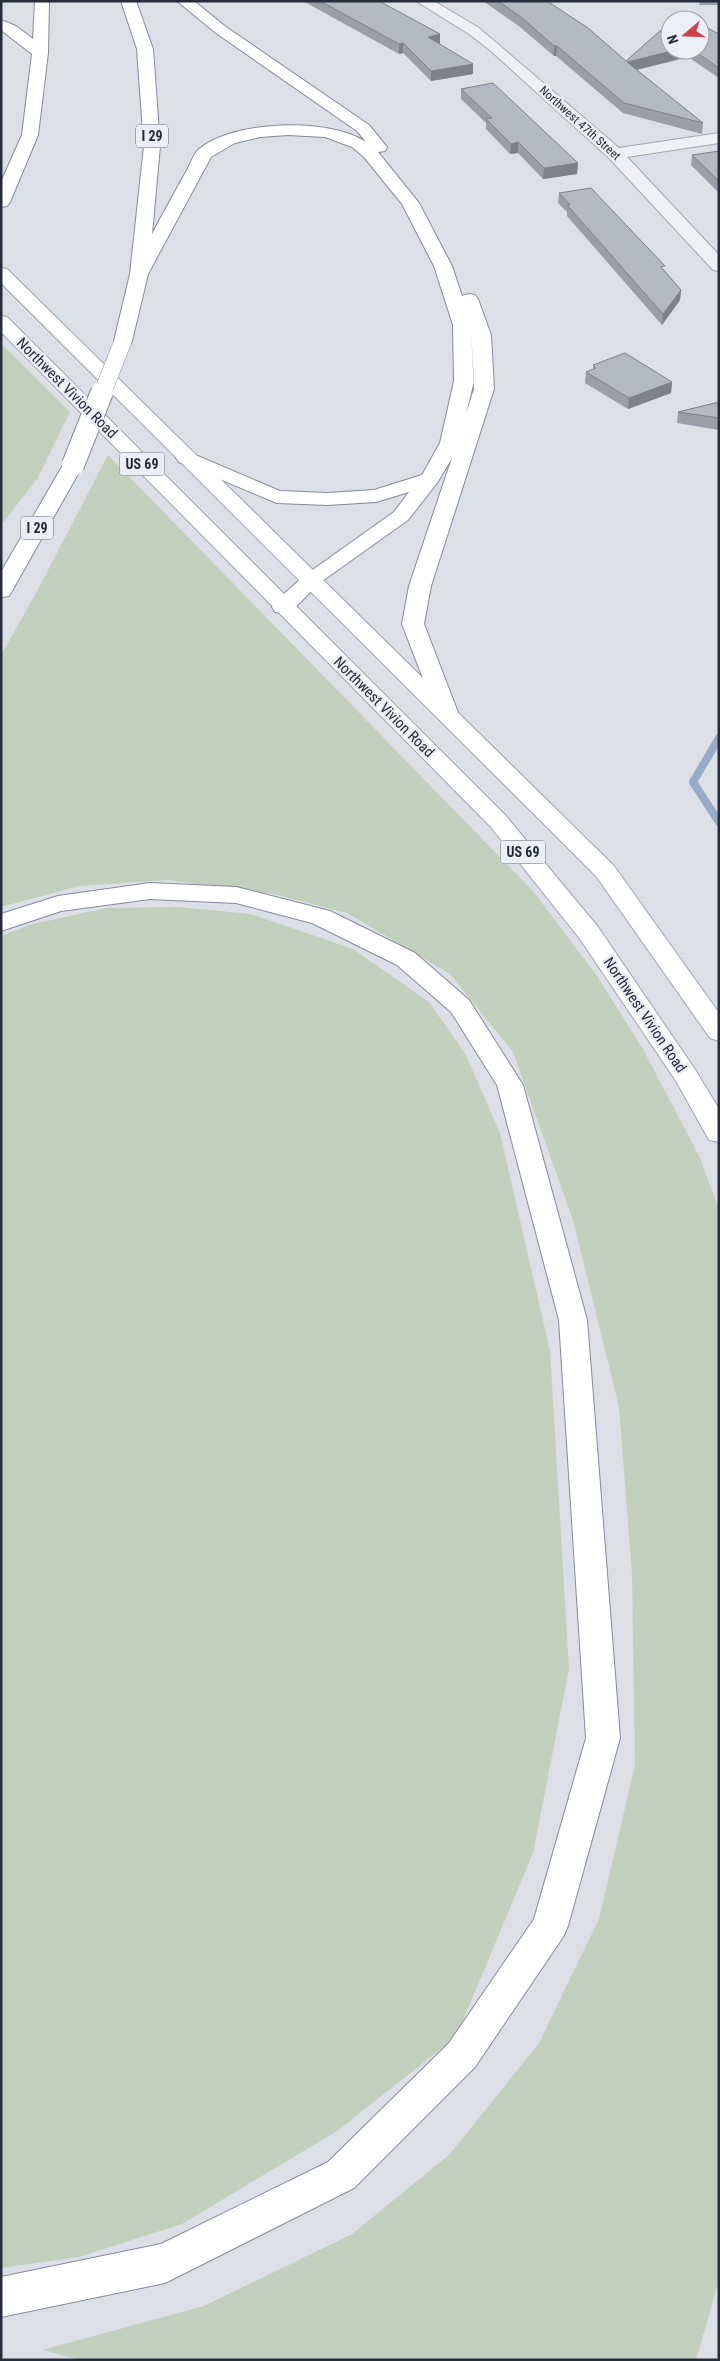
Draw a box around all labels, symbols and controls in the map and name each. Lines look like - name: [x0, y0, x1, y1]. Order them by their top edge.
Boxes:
- north arrow: [660, 10, 710, 60]
- text: N: [664, 33, 682, 46]
- street label: Northwest 47th Street: [537, 83, 624, 163]
- road number: I 29: [136, 124, 168, 148]
- street label: Northwest Vivion Road: [13, 334, 121, 442]
- road number: US 69: [120, 452, 164, 476]
- road number: I 29: [21, 516, 53, 540]
- street label: Northwest Vivion Road: [330, 653, 438, 761]
- road number: US 69: [500, 840, 546, 864]
- street label: Northwest Vivion Road: [600, 954, 690, 1076]

